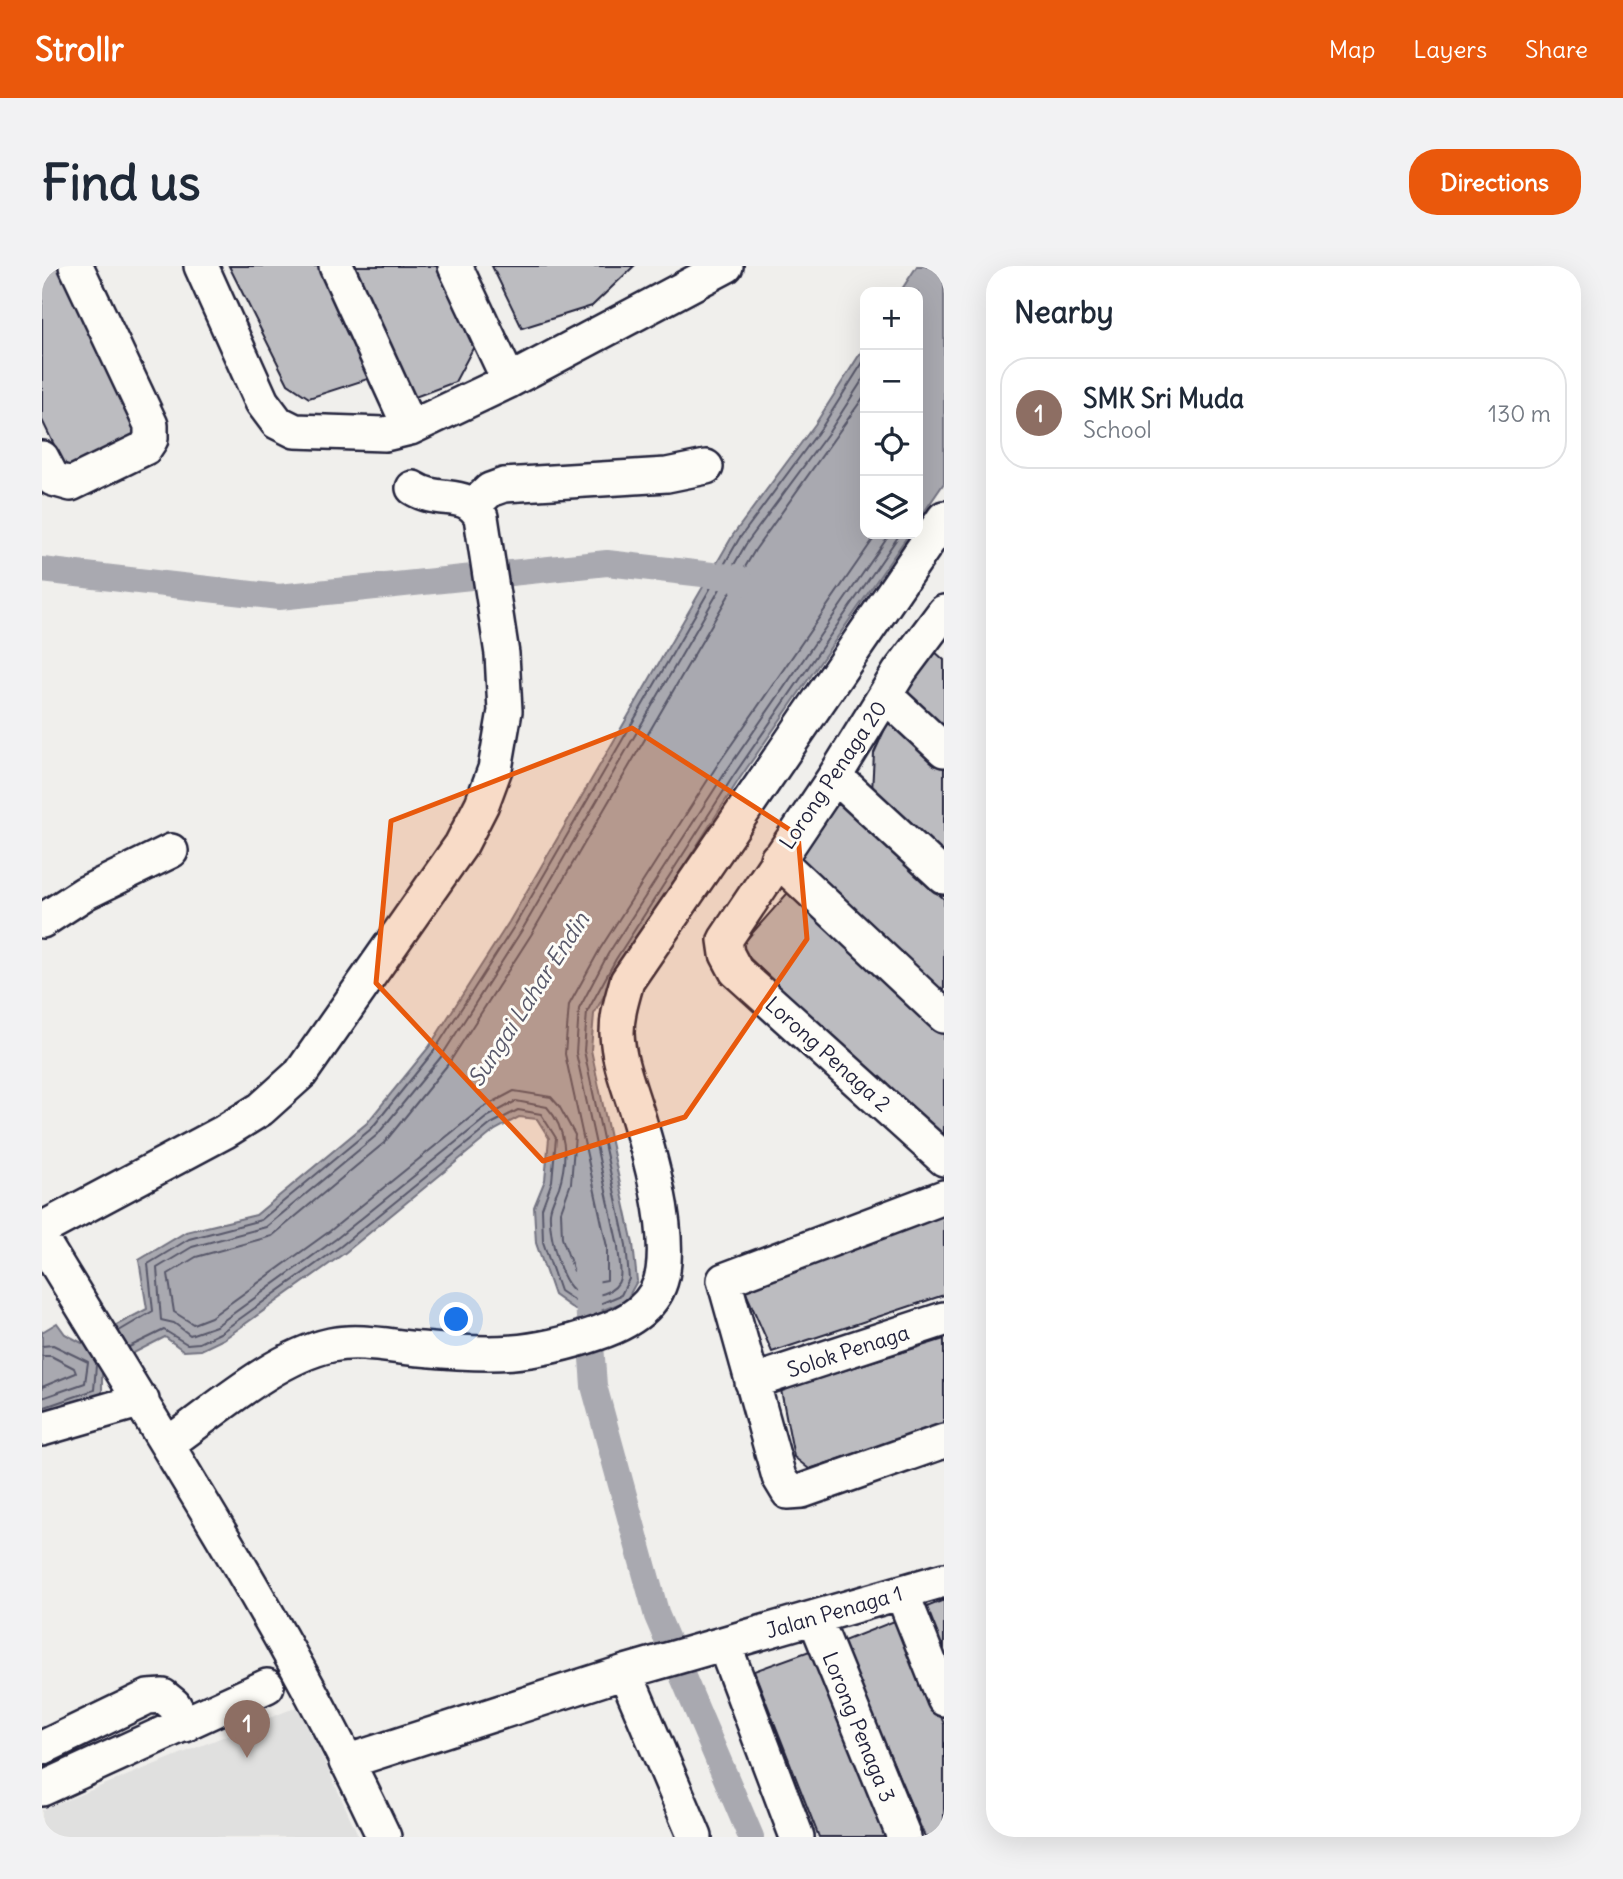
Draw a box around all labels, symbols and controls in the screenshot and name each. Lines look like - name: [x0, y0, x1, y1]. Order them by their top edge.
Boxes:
- text: Strollr: [35, 28, 124, 70]
- text: Map: [1329, 34, 1375, 64]
- text: Layers: [1413, 34, 1487, 64]
- text: Share: [1525, 34, 1588, 64]
- button: Directions: [1409, 149, 1581, 215]
- text: Find us: [42, 152, 200, 213]
- map controls: [860, 287, 923, 539]
- button: +: [860, 287, 923, 350]
- text: Nearby: [1014, 293, 1114, 331]
- button: −: [860, 350, 923, 413]
- text: SMK Sri Muda: [1083, 382, 1244, 415]
- text: 1: [1034, 399, 1044, 428]
- text: 130 m: [1488, 399, 1551, 428]
- button: locate: [860, 413, 923, 476]
- text: School: [1083, 415, 1152, 444]
- button: layers: [860, 476, 923, 539]
- street label: Lorong Penaga 20: [773, 696, 893, 854]
- water label: Sungai Lahar Endin: [461, 906, 595, 1091]
- street label: Lorong Penaga 2: [760, 991, 896, 1117]
- your location: [439, 1302, 473, 1336]
- street label: Solok Penaga: [784, 1319, 912, 1383]
- street label: Jalan Penaga 1: [763, 1580, 905, 1644]
- street label: Lorong Penaga 3: [817, 1648, 901, 1806]
- pin: 1: [224, 1700, 270, 1758]

